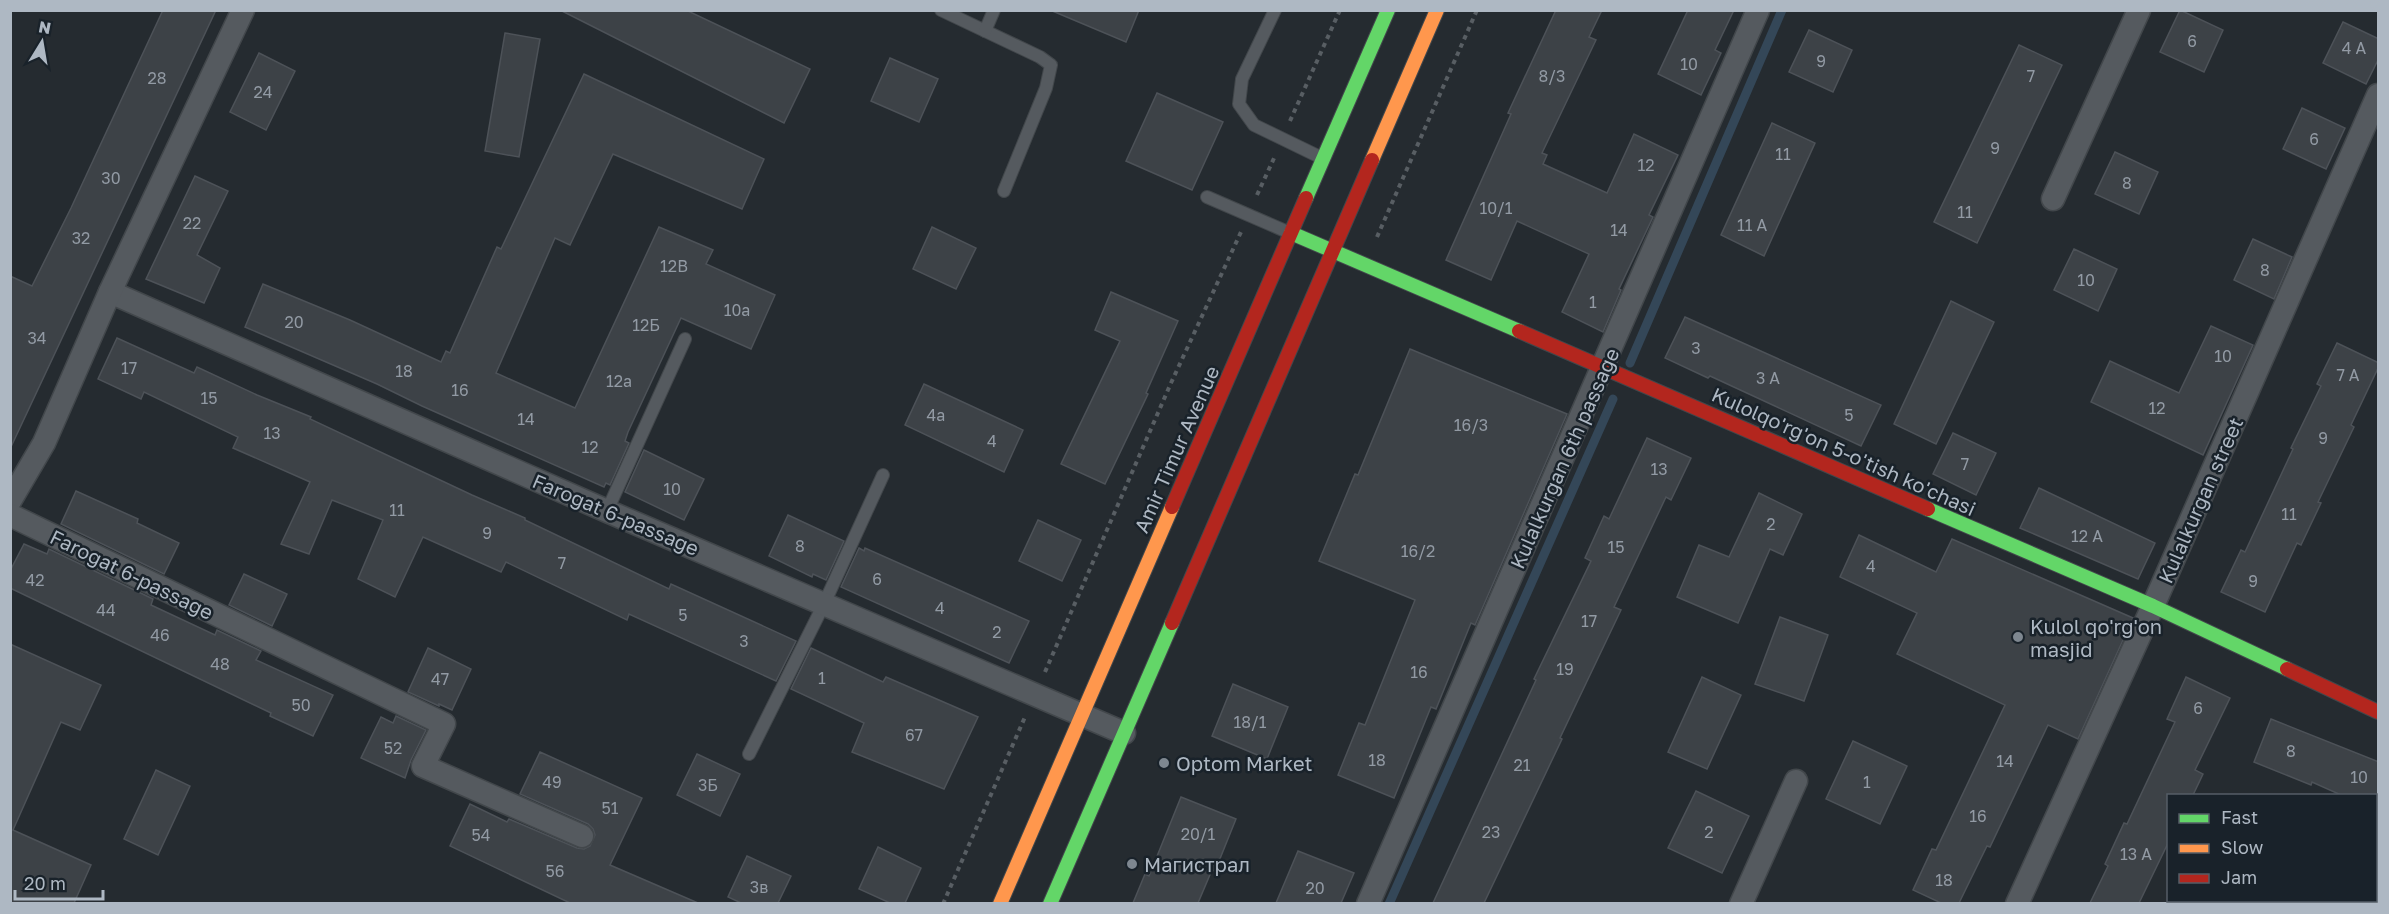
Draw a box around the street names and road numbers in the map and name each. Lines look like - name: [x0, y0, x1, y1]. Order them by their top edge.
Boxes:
- street label: Kulalkurgan 6th passage: [1504, 344, 1624, 572]
- street label: Amir Timur Avenue: [1128, 362, 1224, 536]
- street label: Kulolqo'rg'on 5-o'tish ko'chasi: [1708, 382, 1980, 520]
- street label: Kulalkurgan street: [2153, 413, 2247, 587]
- street label: Farogat 6-passage: [529, 468, 703, 560]
- street label: Farogat 6-passage: [47, 524, 217, 624]

